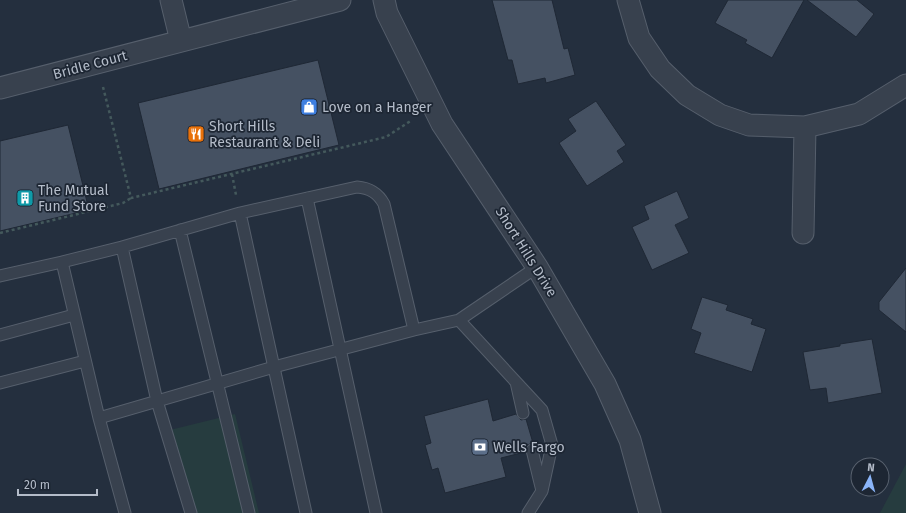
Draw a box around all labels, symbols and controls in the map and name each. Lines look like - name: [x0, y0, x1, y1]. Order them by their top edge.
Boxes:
- street label: Bridle Court: [51, 47, 130, 83]
- shop icon: Love on a Hanger: [299, 97, 319, 117]
- place label: Love on a Hanger: [322, 99, 432, 116]
- place label: Short Hills Restaurant & Deli: [209, 118, 320, 151]
- restaurant icon: Short Hills Restaurant & Deli: [186, 124, 206, 144]
- place label: The Mutual Fund Store: [38, 182, 109, 215]
- building icon: The Mutual Fund Store: [15, 188, 35, 208]
- street label: Short Hills Drive: [492, 204, 560, 300]
- bank icon: Wells Fargo: [470, 437, 490, 457]
- place label: Wells Fargo: [493, 439, 565, 456]
- north arrow: [850, 457, 890, 497]
- text: N: [867, 461, 875, 474]
- scale bar: [18, 471, 97, 497]
- text: 20 m: [24, 478, 50, 492]

